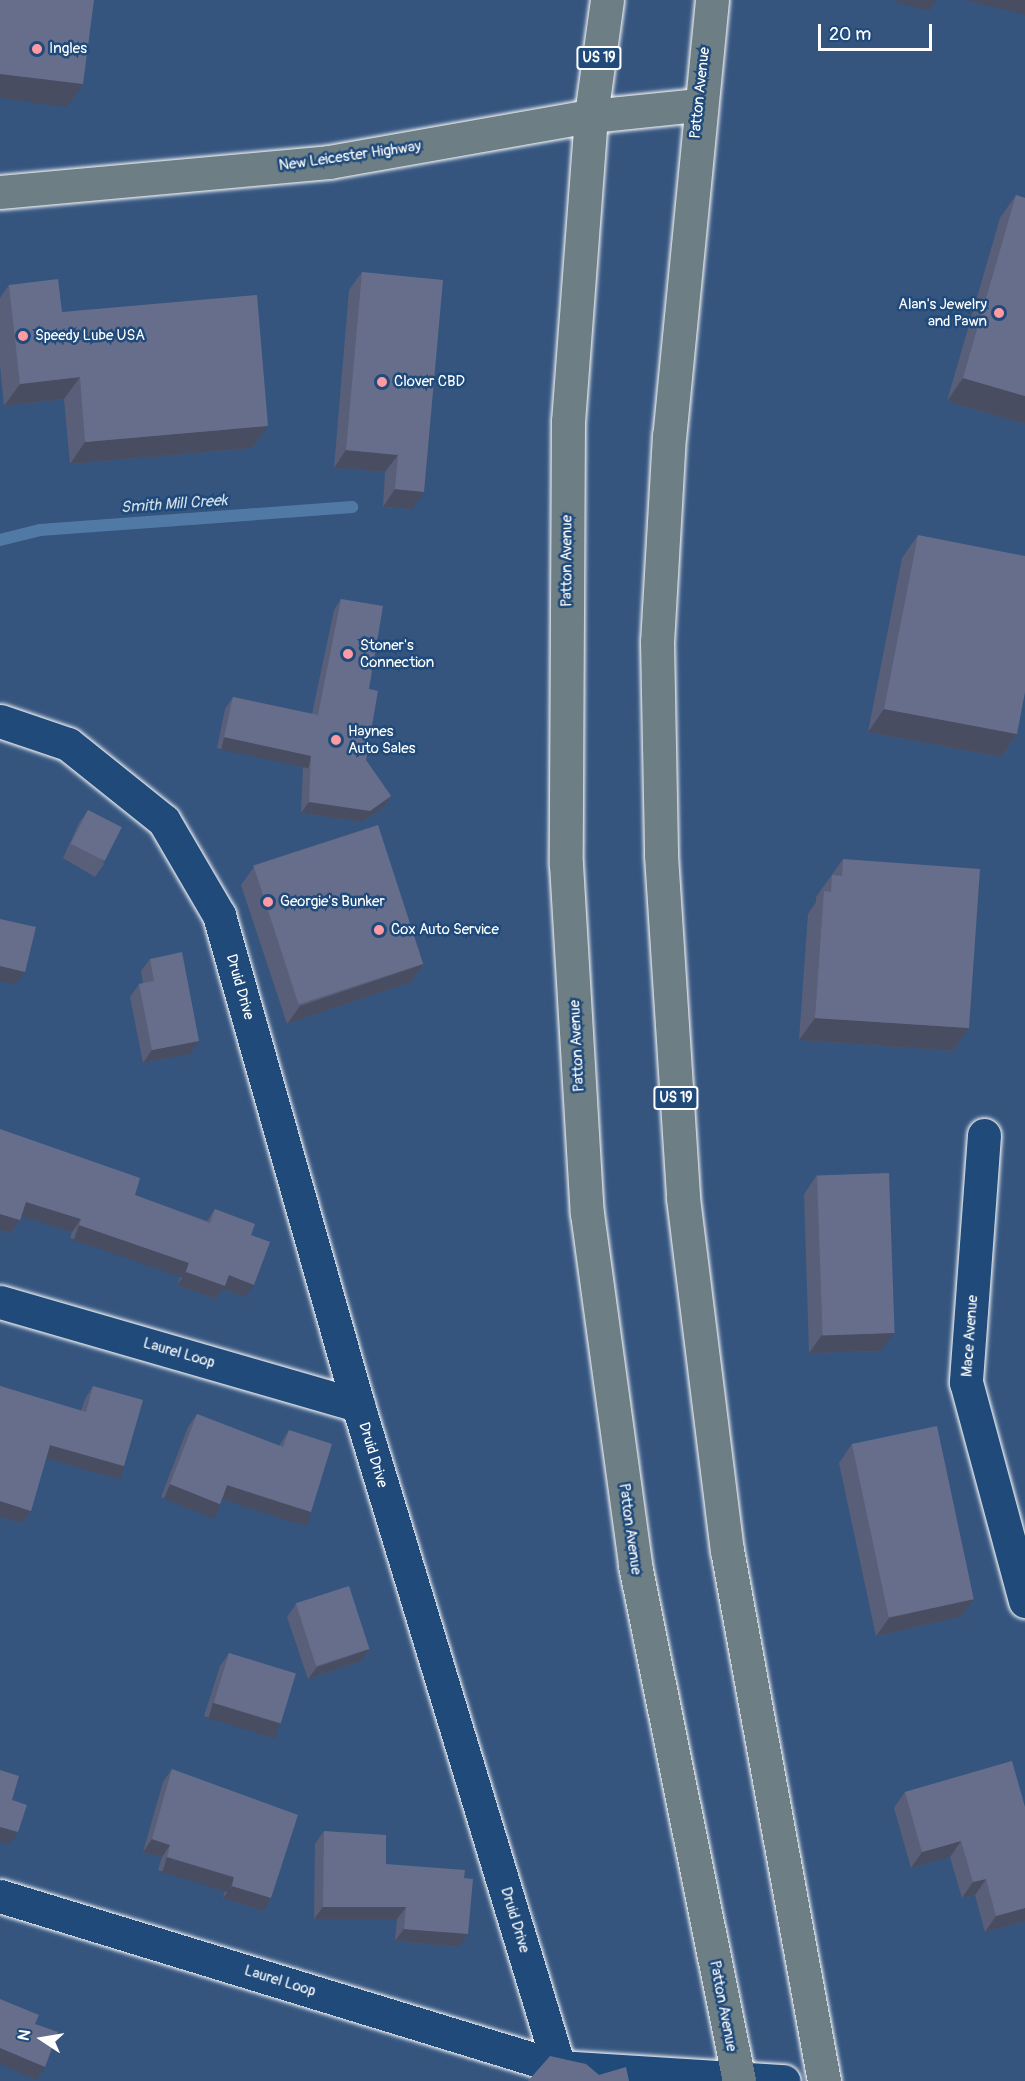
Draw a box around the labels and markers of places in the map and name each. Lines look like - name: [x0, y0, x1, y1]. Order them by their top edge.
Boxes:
- place label: Ingles: [49, 40, 87, 58]
- marker: Ingles: [30, 42, 44, 56]
- place label: Alan's Jewelry and Pawn: [898, 295, 987, 330]
- marker: Alan's Jewelry and Pawn: [992, 306, 1006, 320]
- place label: Speedy Lube USA: [35, 327, 145, 345]
- marker: Speedy Lube USA: [16, 329, 30, 343]
- place label: Clover CBD: [394, 373, 465, 391]
- marker: Clover CBD: [375, 375, 389, 389]
- place label: Stoner's Connection: [360, 636, 434, 671]
- marker: Stoner's Connection: [341, 647, 355, 661]
- place label: Haynes Auto Sales: [348, 722, 415, 757]
- marker: Haynes Auto Sales: [329, 733, 343, 747]
- place label: Georgie's Bunker: [280, 893, 385, 911]
- marker: Georgie's Bunker: [261, 895, 275, 909]
- place label: Cox Auto Service: [391, 921, 499, 939]
- marker: Cox Auto Service: [372, 923, 386, 937]

